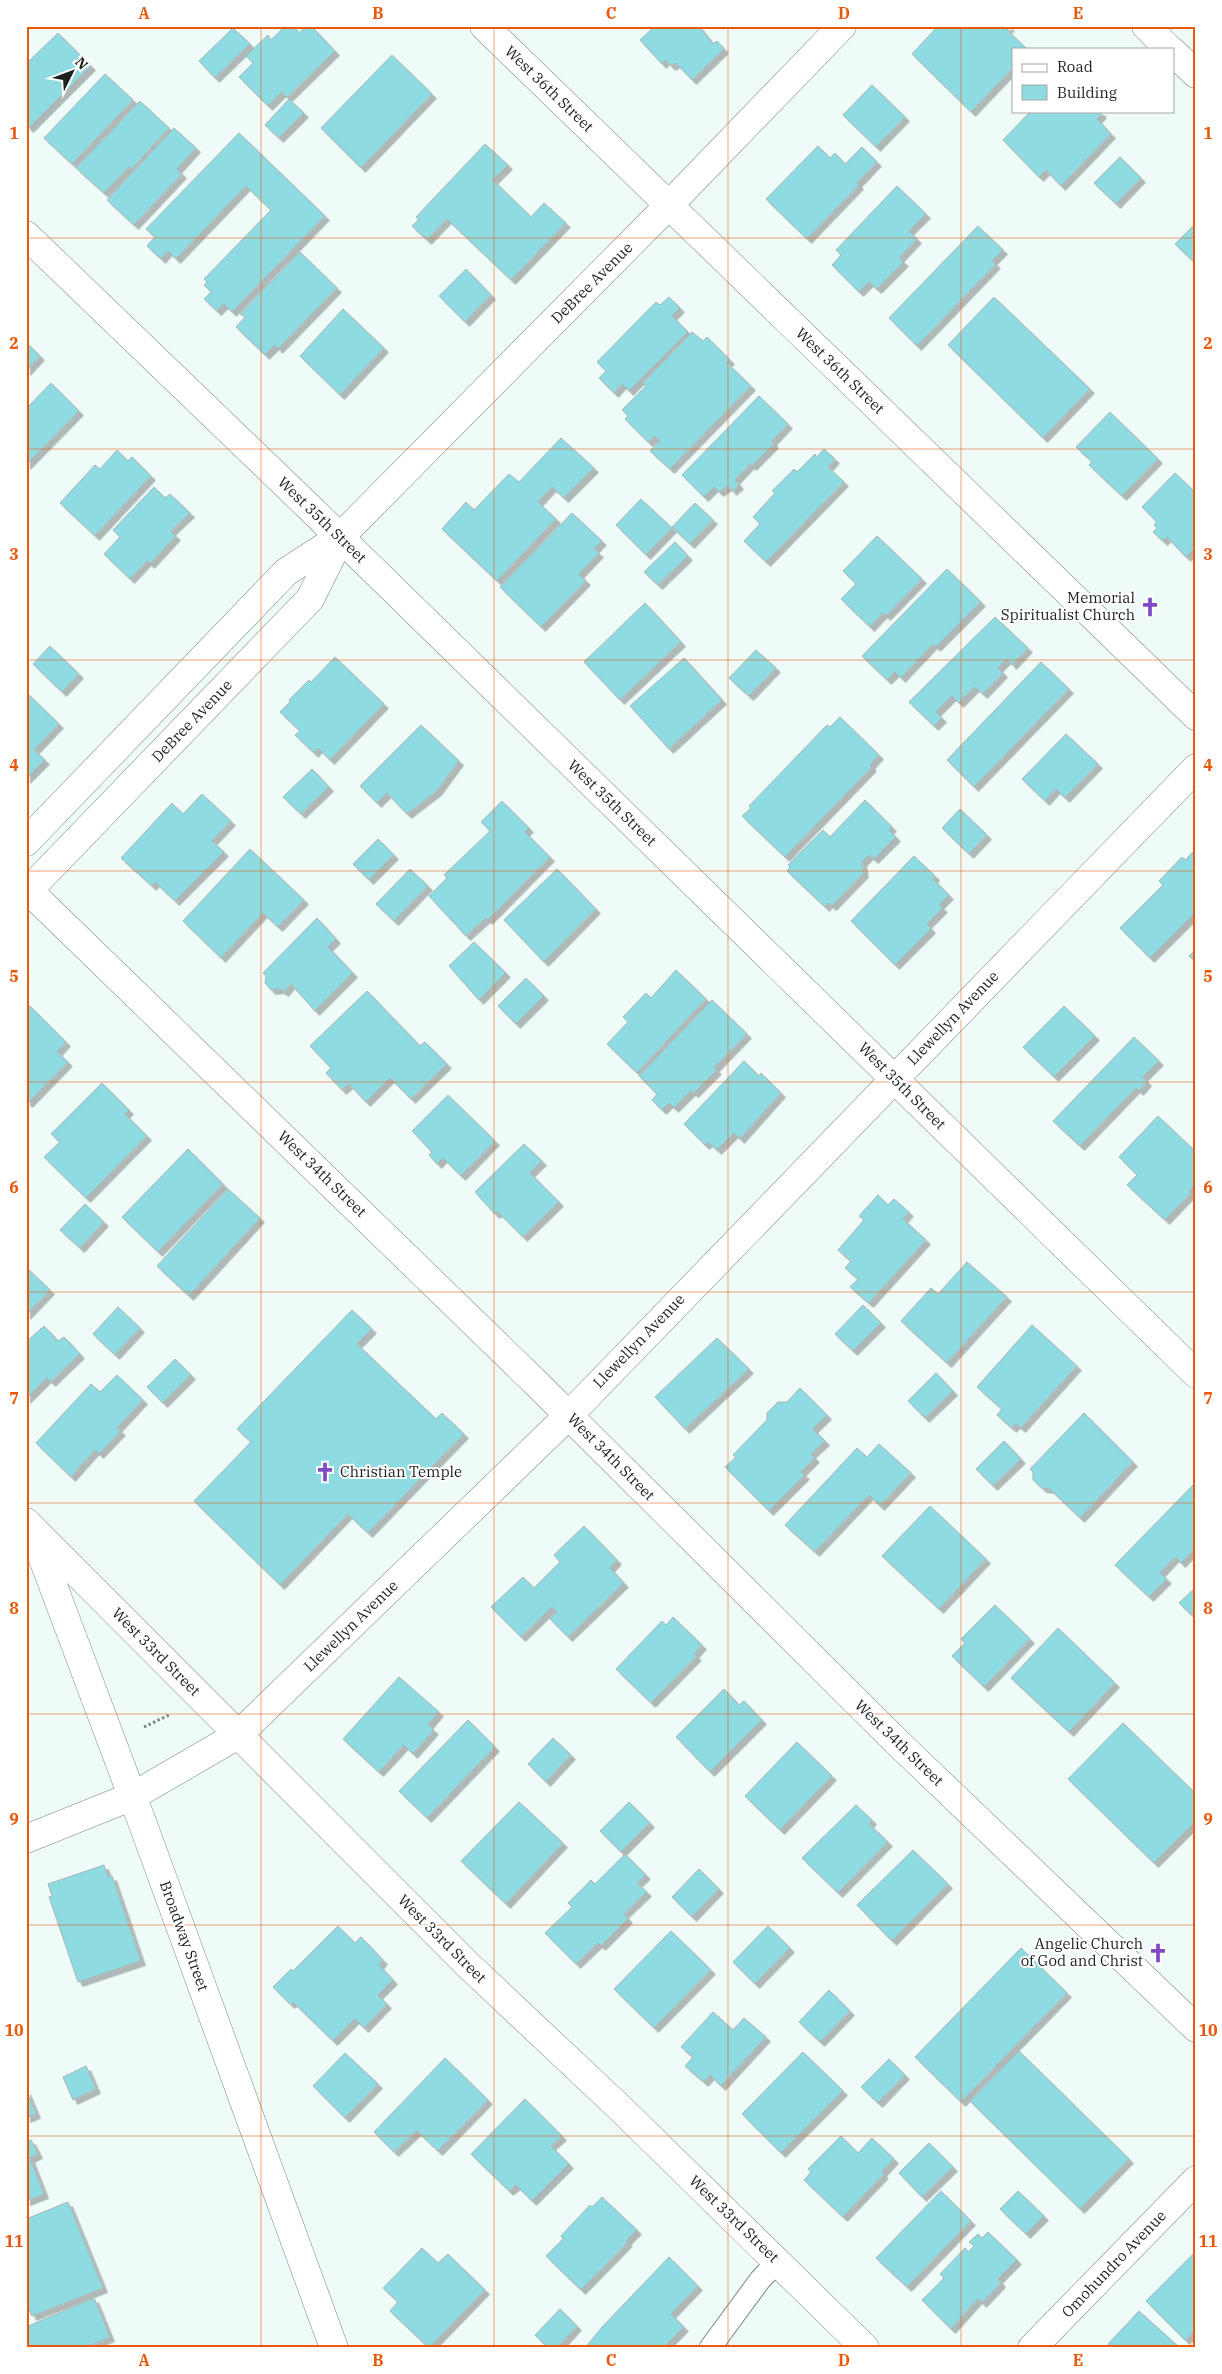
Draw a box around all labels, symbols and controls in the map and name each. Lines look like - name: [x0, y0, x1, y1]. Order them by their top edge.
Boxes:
- text: A: [138, 3, 150, 23]
- text: B: [372, 3, 384, 23]
- text: C: [606, 3, 616, 23]
- text: D: [838, 3, 850, 23]
- text: E: [1073, 3, 1083, 23]
- street label: West 36th Street: [501, 41, 598, 136]
- north arrow: [48, 48, 98, 98]
- legend: [1012, 48, 1174, 112]
- text: N: [71, 53, 92, 73]
- text: Road: [1057, 57, 1093, 76]
- text: Building: [1057, 83, 1117, 102]
- text: 1: [9, 123, 19, 143]
- text: 1: [1203, 123, 1213, 143]
- street label: DeBree Avenue: [547, 238, 636, 327]
- street label: West 36th Street: [792, 323, 889, 418]
- text: 2: [9, 333, 19, 353]
- text: 2: [1203, 333, 1213, 353]
- street label: West 35th Street: [274, 472, 371, 567]
- text: 3: [9, 544, 19, 564]
- text: 3: [1203, 544, 1213, 564]
- place label: Memorial Spiritualist Church: [1001, 588, 1135, 624]
- church icon: Memorial Spiritualist Church: [1139, 596, 1161, 618]
- street label: DeBree Avenue: [147, 675, 236, 766]
- text: 4: [9, 755, 19, 775]
- street label: West 35th Street: [564, 755, 661, 850]
- text: 4: [1203, 755, 1213, 775]
- text: 5: [9, 966, 19, 986]
- text: 5: [1203, 966, 1213, 986]
- street label: Llewellyn Avenue: [903, 967, 1002, 1069]
- street label: West 35th Street: [855, 1038, 950, 1133]
- street label: West 34th Street: [274, 1126, 371, 1221]
- text: 6: [9, 1177, 19, 1197]
- text: 6: [1203, 1177, 1213, 1197]
- street label: Llewellyn Avenue: [589, 1290, 688, 1392]
- text: 7: [9, 1388, 19, 1408]
- text: 7: [1203, 1388, 1213, 1408]
- street label: West 34th Street: [564, 1409, 659, 1504]
- church icon: Christian Temple: [314, 1461, 336, 1483]
- place label: Christian Temple: [340, 1462, 462, 1481]
- street label: Llewellyn Avenue: [300, 1576, 402, 1675]
- text: 8: [9, 1598, 19, 1618]
- text: 8: [1203, 1598, 1213, 1618]
- street label: West 33rd Street: [108, 1603, 205, 1700]
- street label: West 34th Street: [851, 1695, 948, 1790]
- text: 9: [9, 1809, 19, 1829]
- text: 9: [1203, 1809, 1213, 1829]
- street label: Broadway Street: [156, 1878, 213, 1993]
- street label: West 33rd Street: [394, 1890, 491, 1987]
- place label: Angelic Church of God and Christ: [1021, 1934, 1143, 1970]
- church icon: Angelic Church of God and Christ: [1147, 1942, 1169, 1964]
- text: 10: [4, 2020, 24, 2040]
- text: 10: [1198, 2020, 1218, 2040]
- street label: West 33rd Street: [686, 2171, 783, 2266]
- street label: Omohundro Avenue: [1057, 2206, 1170, 2321]
- text: 11: [4, 2231, 24, 2251]
- text: 11: [1198, 2231, 1218, 2251]
- text: A: [138, 2350, 150, 2370]
- text: B: [372, 2350, 384, 2370]
- text: C: [606, 2350, 616, 2370]
- text: D: [838, 2350, 850, 2370]
- text: E: [1073, 2350, 1083, 2370]

